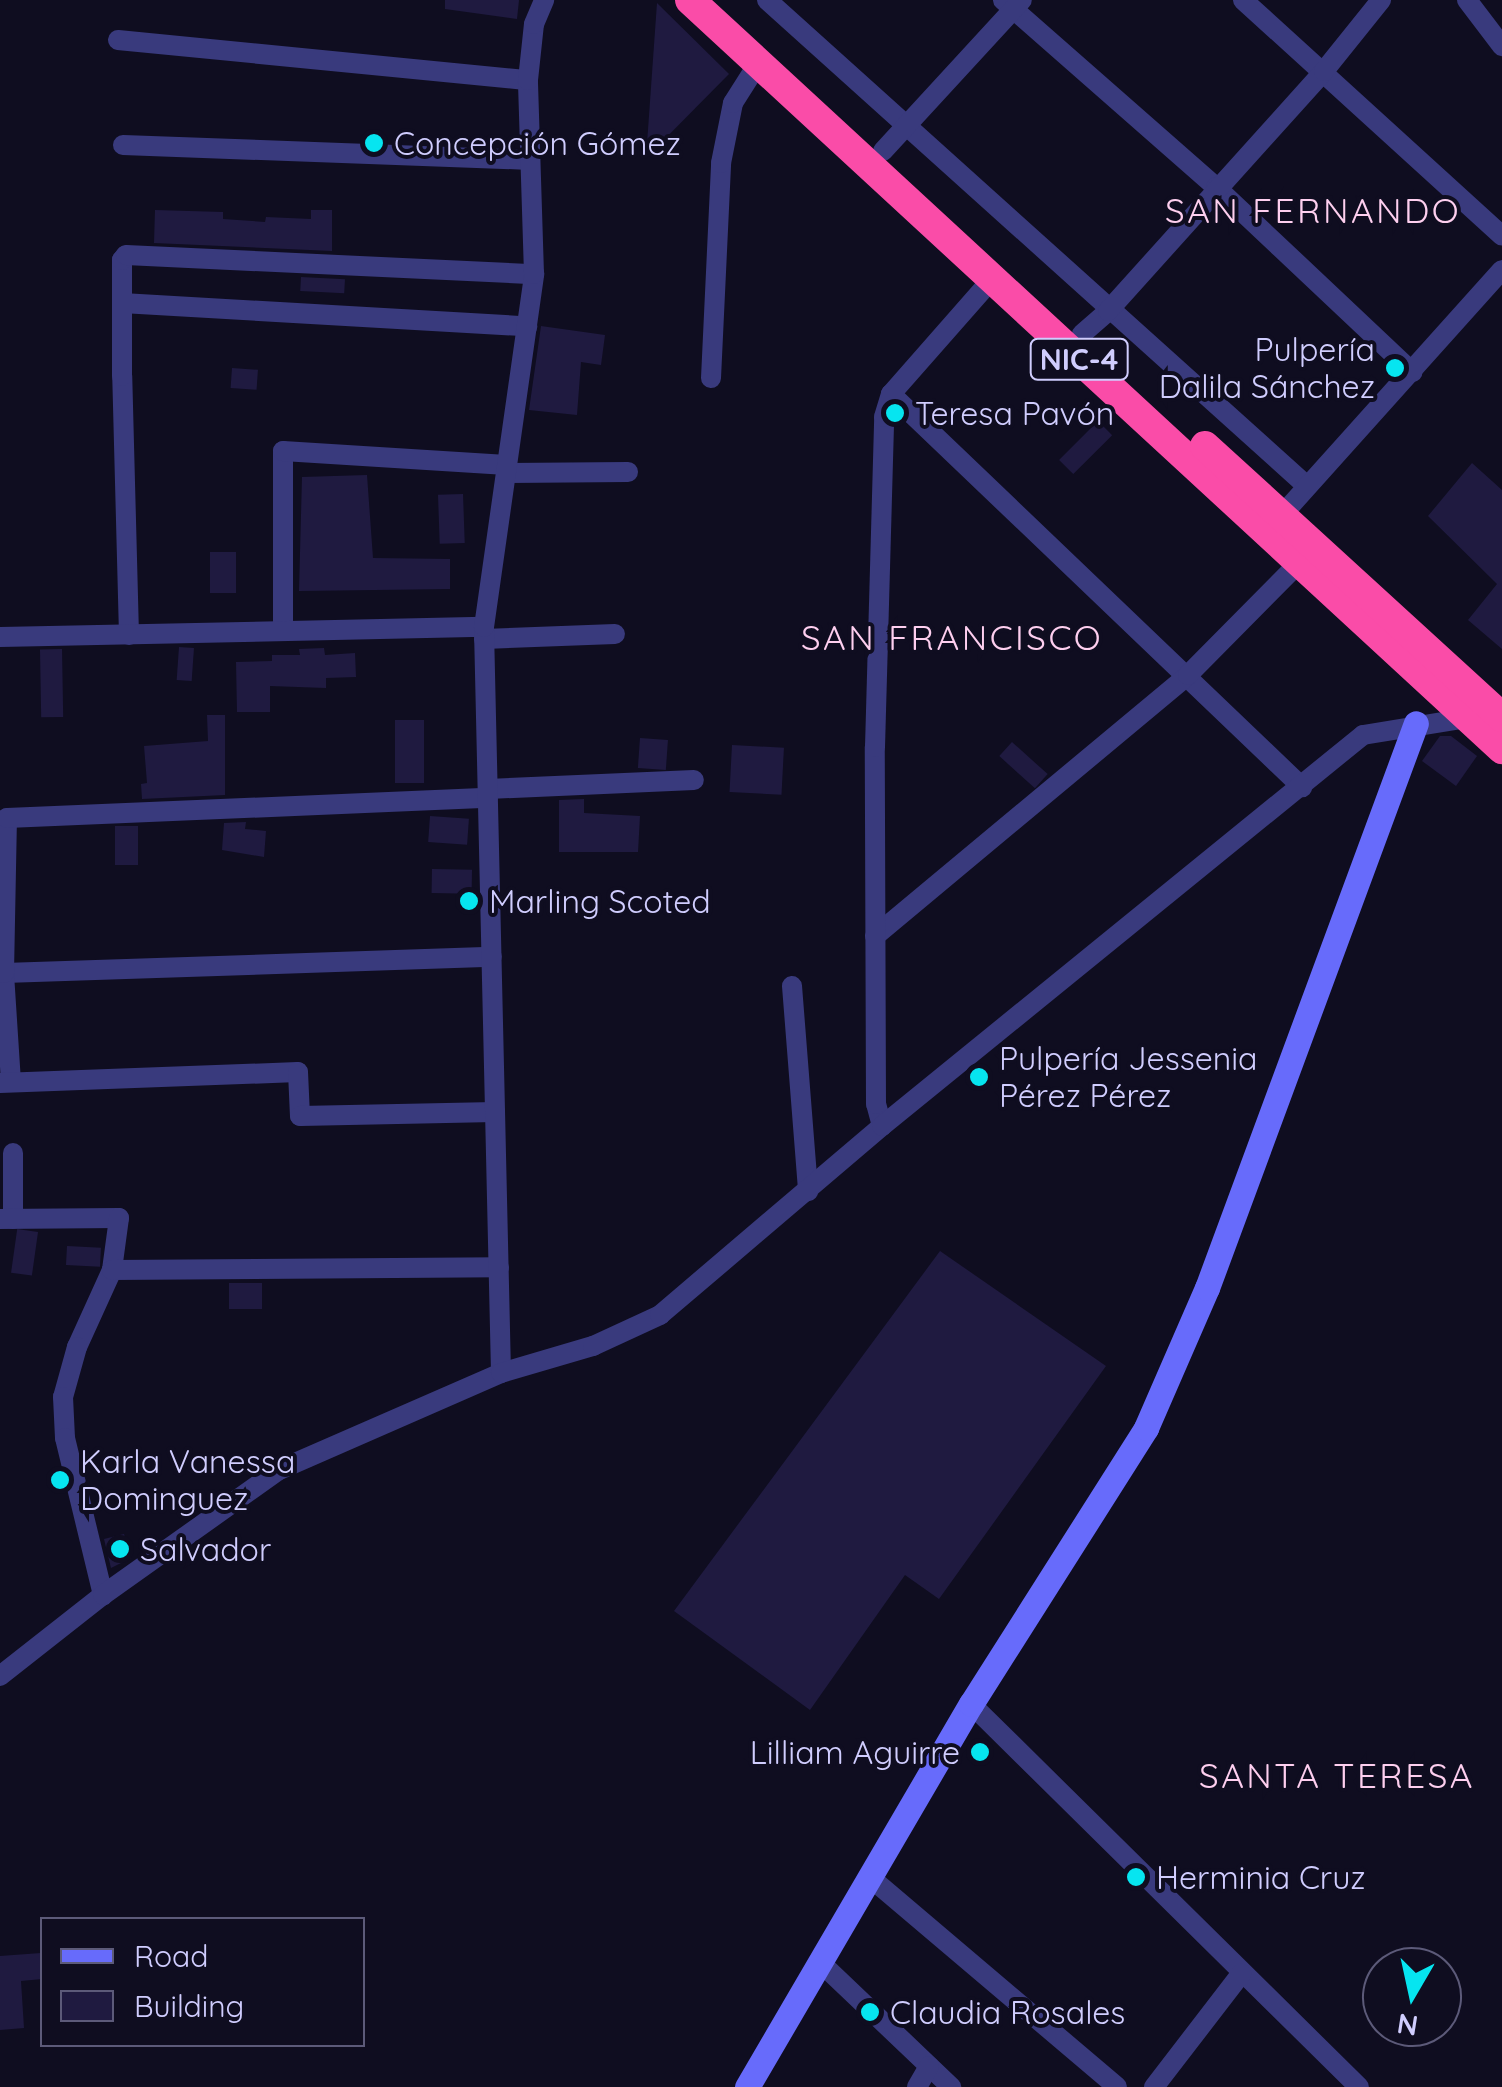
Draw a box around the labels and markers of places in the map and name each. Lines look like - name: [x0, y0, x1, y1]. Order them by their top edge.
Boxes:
- place label: Concepción Gómez: [394, 124, 681, 162]
- marker: Concepción Gómez: [363, 132, 385, 154]
- place label: Pulpería Dalila Sánchez: [1159, 331, 1375, 406]
- marker: Pulpería Dalila Sánchez: [1384, 357, 1406, 379]
- place label: Teresa Pavón: [915, 394, 1114, 432]
- marker: Teresa Pavón: [884, 402, 906, 424]
- place label: Marling Scoted: [489, 882, 711, 920]
- marker: Marling Scoted: [458, 890, 480, 912]
- place label: Pulpería Jessenia Pérez Pérez: [999, 1040, 1257, 1115]
- marker: Pulpería Jessenia Pérez Pérez: [968, 1066, 990, 1088]
- place label: Karla Vanessa Dominguez: [80, 1443, 295, 1518]
- marker: Karla Vanessa Dominguez: [49, 1469, 71, 1491]
- place label: Salvador: [140, 1530, 271, 1568]
- marker: Salvador: [109, 1538, 131, 1560]
- place label: Lilliam Aguirre: [750, 1733, 960, 1771]
- marker: Lilliam Aguirre: [969, 1741, 991, 1763]
- place label: Herminia Cruz: [1156, 1858, 1366, 1896]
- marker: Herminia Cruz: [1125, 1866, 1147, 1888]
- place label: Claudia Rosales: [890, 1993, 1125, 2031]
- marker: Claudia Rosales: [859, 2001, 881, 2023]

